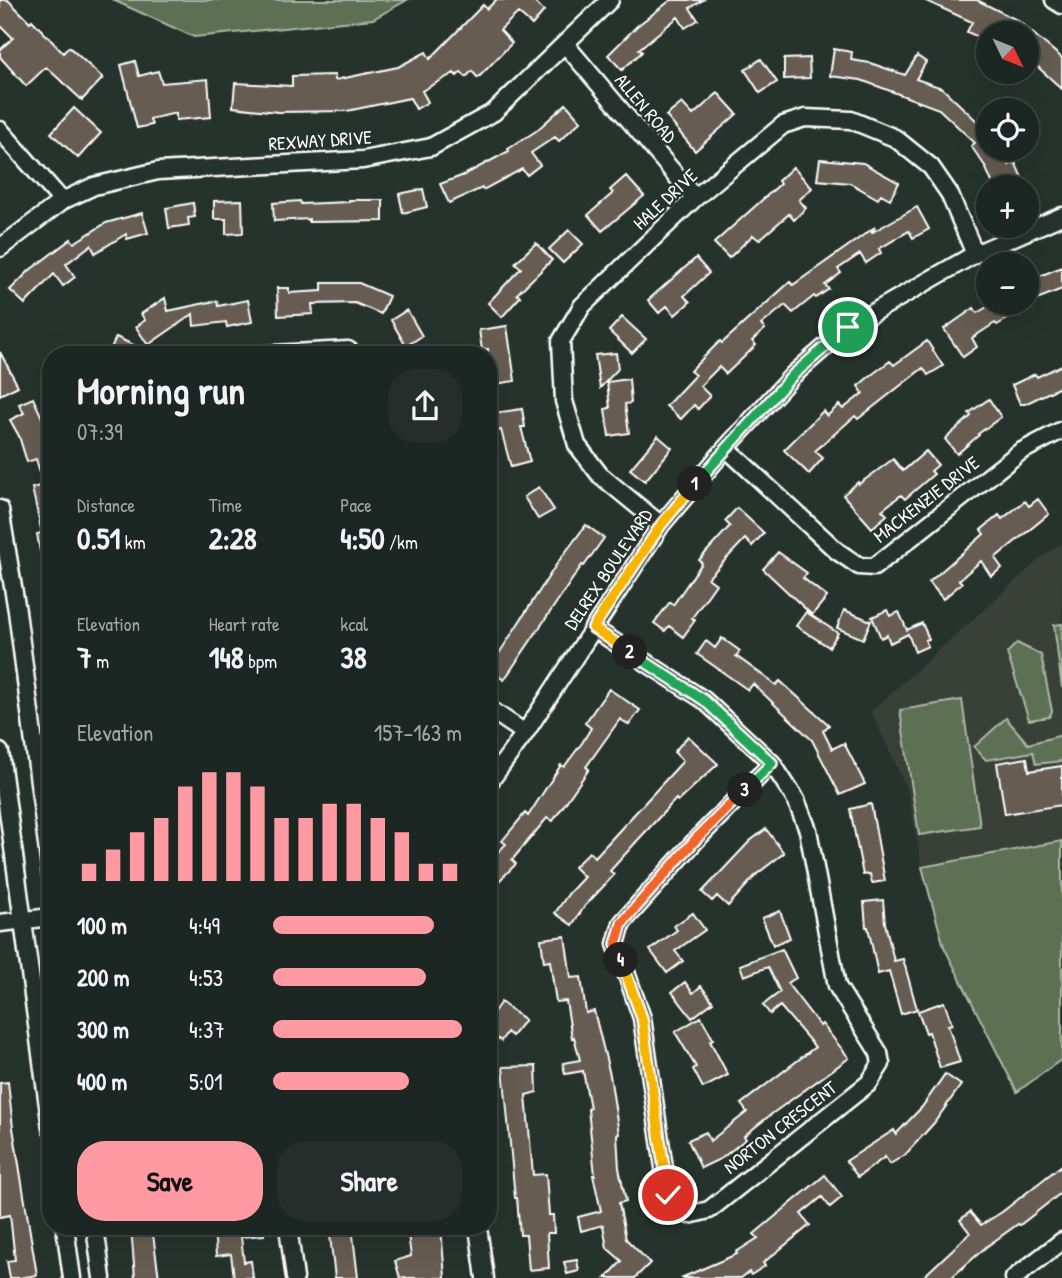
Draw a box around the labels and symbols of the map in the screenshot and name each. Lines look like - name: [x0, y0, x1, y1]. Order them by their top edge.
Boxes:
- north arrow: [976, 21, 1040, 84]
- street label: ALLEN ROAD: [609, 68, 683, 148]
- street label: REXWAY DRIVE: [268, 123, 373, 157]
- street label: HALE DRIVE: [627, 162, 703, 236]
- pin: [818, 297, 878, 357]
- street label: MACKENZIE DRIVE: [868, 449, 985, 548]
- pin: 1: [678, 466, 712, 502]
- street label: DELREX BOULEVARD: [558, 503, 658, 635]
- pin: 2: [612, 634, 648, 670]
- pin: 3: [728, 772, 762, 808]
- pin: 4: [604, 942, 638, 978]
- street label: NORTON CRESCENT: [718, 1074, 843, 1179]
- pin: [638, 1165, 698, 1225]

